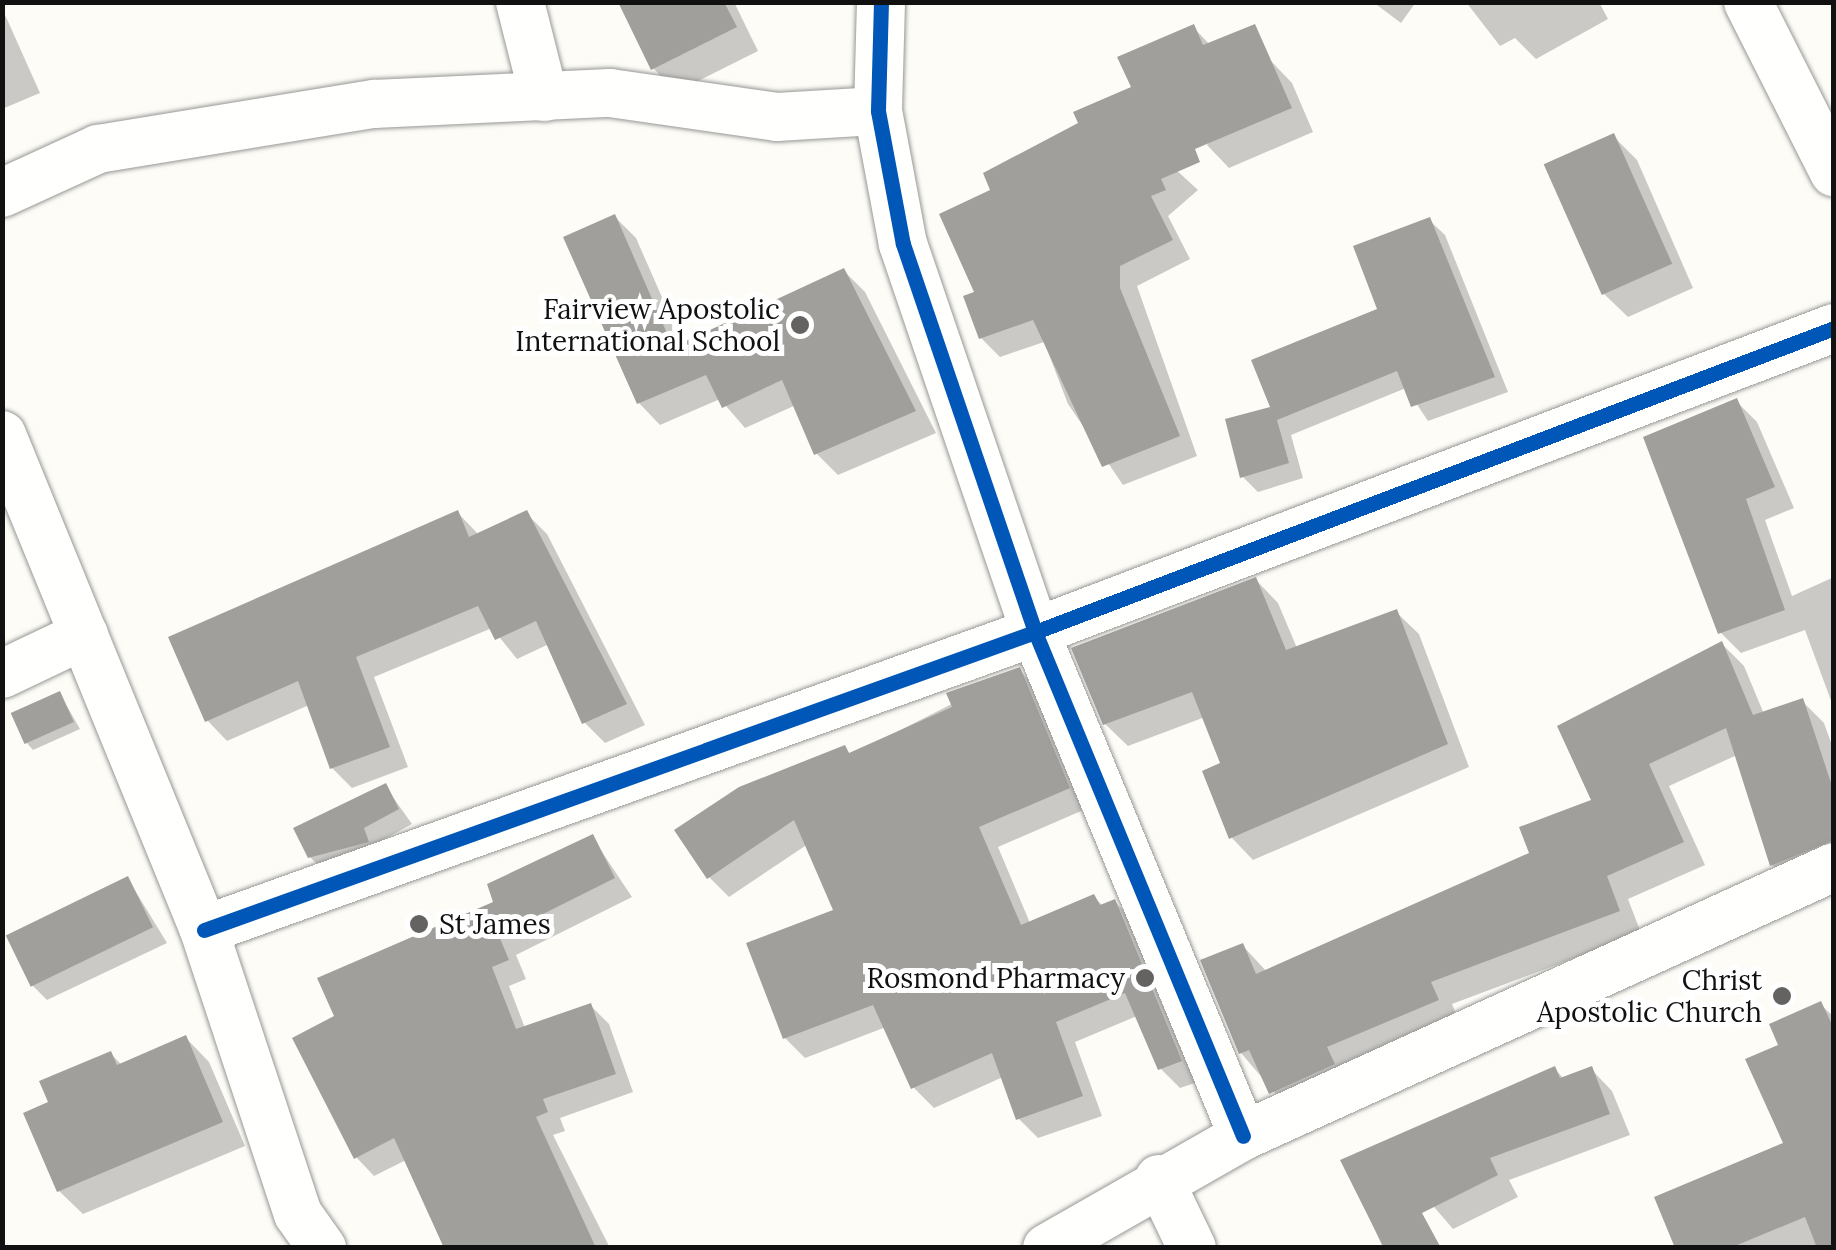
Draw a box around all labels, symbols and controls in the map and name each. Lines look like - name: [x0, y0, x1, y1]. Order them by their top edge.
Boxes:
- place label: Fairview Apostolic International School: [515, 292, 780, 358]
- marker: Fairview Apostolic International School: [789, 314, 811, 336]
- place label: St James: [439, 907, 551, 941]
- marker: St James: [408, 913, 430, 935]
- place label: Rosmond Pharmacy: [867, 961, 1125, 995]
- place label: Christ Apostolic Church: [1537, 963, 1762, 1029]
- marker: Rosmond Pharmacy: [1134, 967, 1156, 989]
- marker: Christ Apostolic Church: [1771, 985, 1793, 1007]

